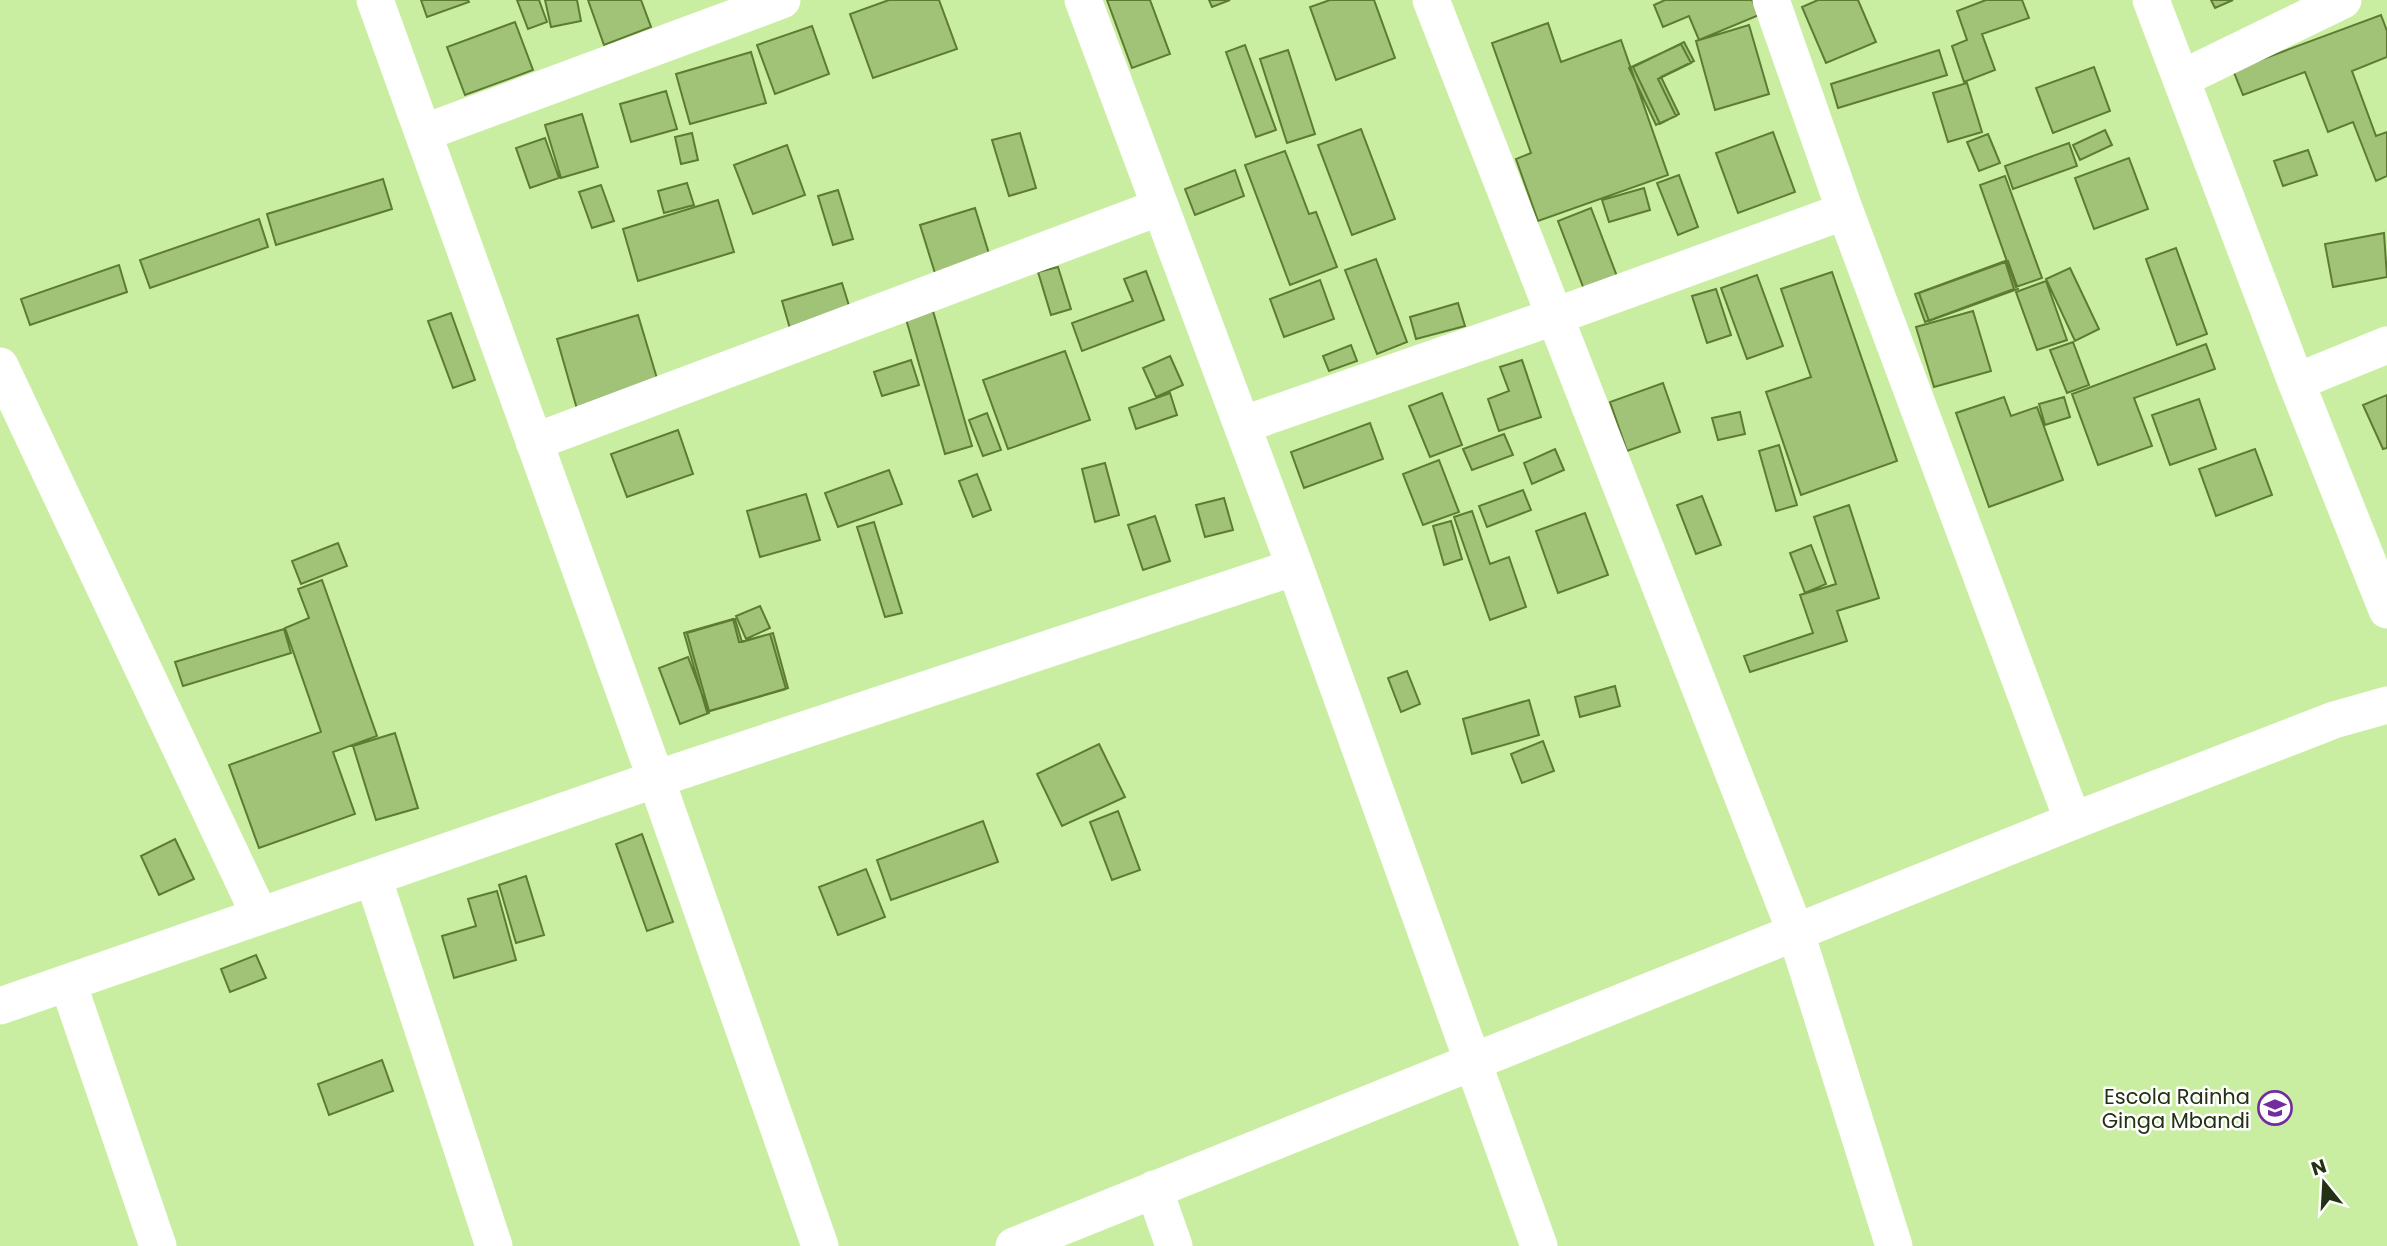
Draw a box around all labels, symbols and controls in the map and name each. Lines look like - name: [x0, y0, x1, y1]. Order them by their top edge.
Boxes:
- place label: Escola Rainha Ginga Mbandi: [2102, 1082, 2250, 1135]
- school or university icon: Escola Rainha Ginga Mbandi: [2256, 1089, 2294, 1127]
- north arrow: [2289, 1148, 2359, 1218]
- text: N: [2308, 1152, 2330, 1182]

